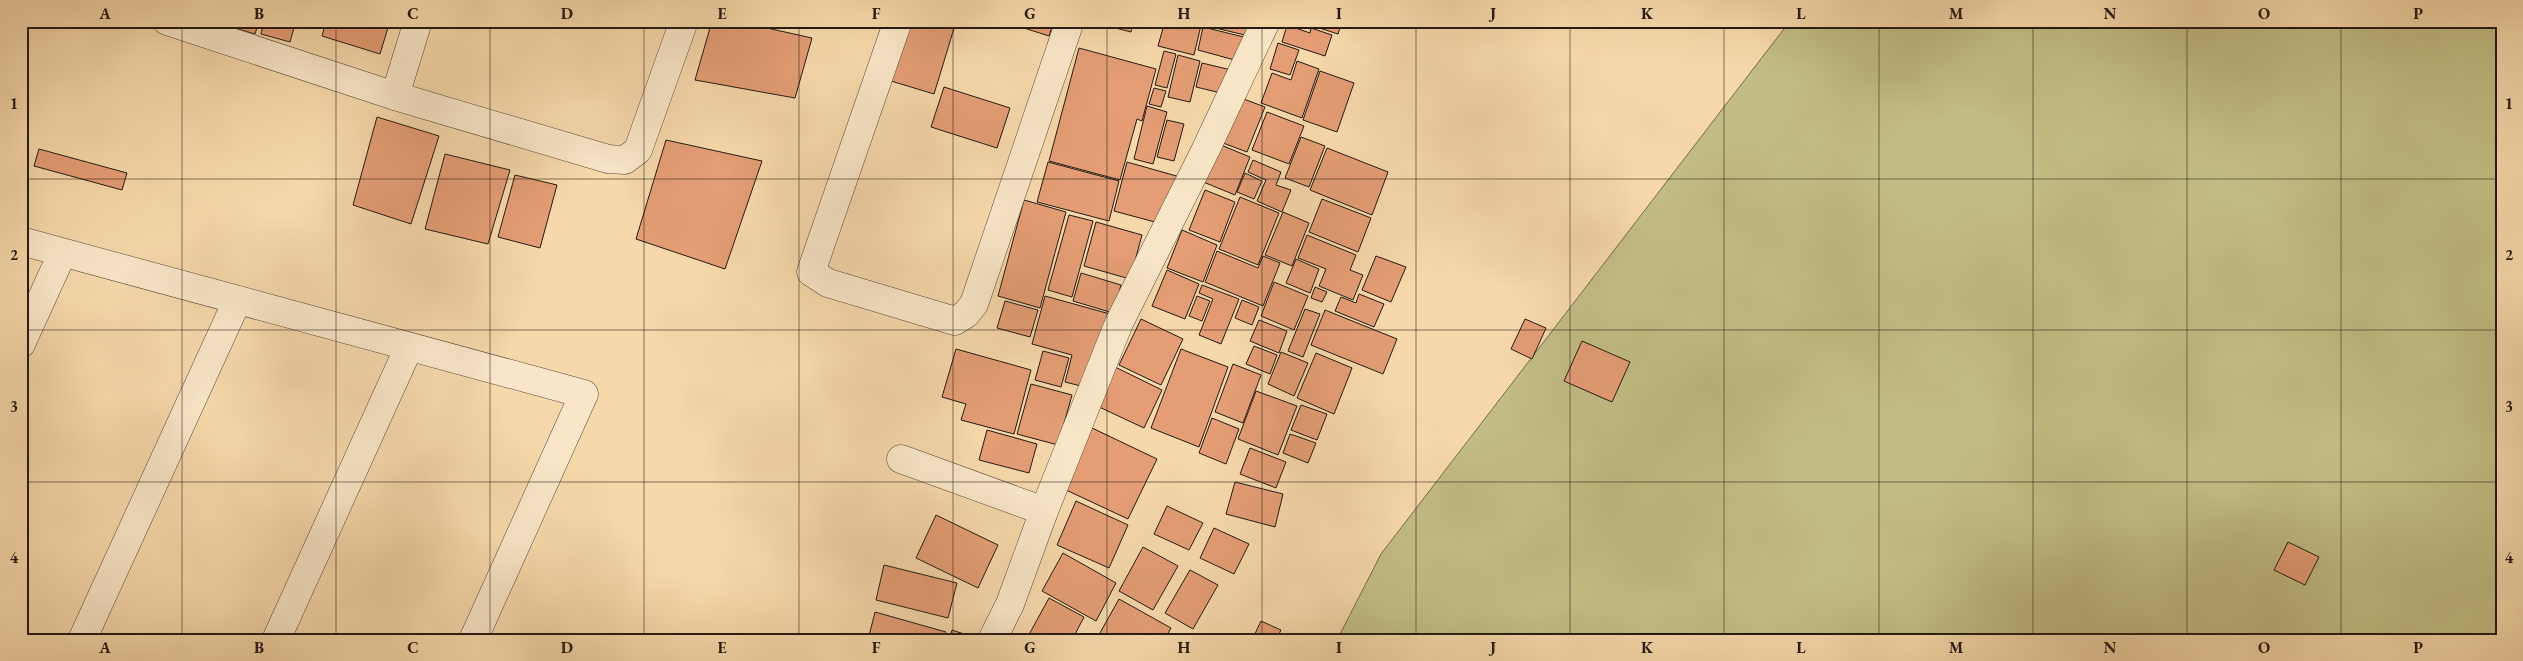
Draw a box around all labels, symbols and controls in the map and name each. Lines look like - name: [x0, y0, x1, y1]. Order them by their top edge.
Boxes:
- text: A: [98, 3, 111, 24]
- text: B: [254, 3, 264, 24]
- text: C: [407, 3, 419, 24]
- text: D: [561, 3, 573, 24]
- text: E: [717, 3, 727, 24]
- text: F: [872, 3, 881, 24]
- text: G: [1024, 3, 1036, 24]
- text: H: [1178, 3, 1191, 24]
- text: I: [1336, 3, 1342, 24]
- text: J: [1488, 3, 1496, 24]
- text: K: [1641, 3, 1654, 24]
- text: L: [1796, 3, 1806, 24]
- text: M: [1949, 3, 1964, 24]
- text: N: [2104, 3, 2117, 24]
- text: O: [2258, 3, 2270, 24]
- text: P: [2413, 3, 2423, 24]
- text: 1: [10, 93, 18, 114]
- text: 1: [2505, 93, 2513, 114]
- text: 2: [10, 244, 19, 265]
- text: 2: [2505, 244, 2514, 265]
- text: 3: [10, 396, 18, 417]
- text: 3: [2505, 396, 2513, 417]
- text: 4: [10, 547, 19, 568]
- text: 4: [2505, 547, 2514, 568]
- text: A: [98, 637, 111, 658]
- text: B: [254, 637, 264, 658]
- text: C: [407, 637, 419, 658]
- text: D: [561, 637, 573, 658]
- text: E: [717, 637, 727, 658]
- text: F: [872, 637, 881, 658]
- text: G: [1024, 637, 1036, 658]
- text: H: [1178, 637, 1191, 658]
- text: I: [1336, 637, 1342, 658]
- text: J: [1488, 637, 1496, 658]
- text: K: [1641, 637, 1654, 658]
- text: L: [1796, 637, 1806, 658]
- text: M: [1949, 637, 1964, 658]
- text: N: [2104, 637, 2117, 658]
- text: O: [2258, 637, 2270, 658]
- text: P: [2413, 637, 2423, 658]

